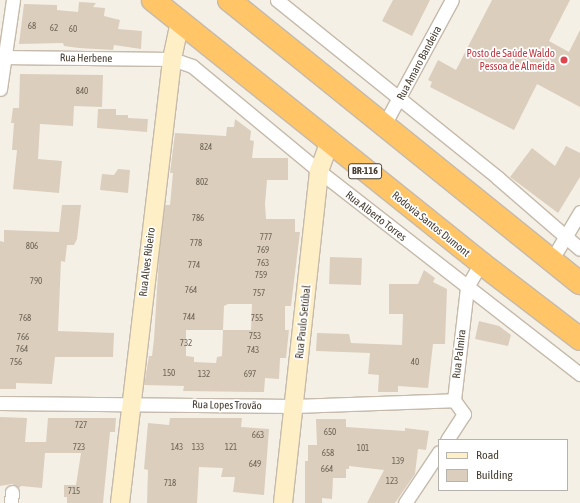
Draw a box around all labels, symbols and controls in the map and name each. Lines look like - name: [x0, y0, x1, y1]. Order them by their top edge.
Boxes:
- house number: 68: [28, 21, 36, 31]
- house number: 62: [50, 23, 58, 33]
- house number: 60: [69, 24, 77, 34]
- street label: Rua Amaro Bandeira: [394, 24, 444, 102]
- place label: Posto de Saúde Waldo Pessoa de Almeida: [467, 47, 555, 73]
- street label: Rua Herbene: [60, 51, 112, 65]
- marker: Posto de Saúde Waldo Pessoa de Almeida: [558, 54, 570, 66]
- house number: 840: [76, 86, 88, 96]
- house number: 824: [200, 142, 212, 152]
- road number: BR-116: [348, 163, 382, 179]
- house number: 802: [196, 177, 208, 187]
- street label: Rua Alberto Torres: [343, 188, 409, 244]
- street label: Rodovia Santos Dumont: [389, 189, 473, 259]
- house number: 786: [192, 213, 204, 223]
- street label: Rua Alves Ribeiro: [136, 227, 158, 297]
- house number: 777: [260, 232, 272, 242]
- house number: 778: [190, 238, 202, 248]
- house number: 806: [26, 241, 38, 251]
- house number: 769: [257, 245, 269, 255]
- house number: 763: [257, 258, 269, 268]
- house number: 774: [188, 260, 200, 270]
- house number: 759: [255, 270, 267, 280]
- house number: 790: [30, 276, 42, 286]
- house number: 764: [185, 285, 197, 295]
- street label: Rua Paulo Setúbal: [293, 285, 313, 359]
- house number: 757: [253, 288, 265, 298]
- house number: 744: [183, 312, 195, 322]
- house number: 768: [19, 313, 31, 323]
- house number: 755: [251, 313, 263, 323]
- street label: Rua Palmira: [449, 329, 469, 379]
- house number: 753: [249, 331, 261, 341]
- house number: 766: [17, 332, 29, 342]
- house number: 732: [180, 338, 192, 348]
- house number: 764: [16, 344, 28, 354]
- house number: 743: [247, 345, 259, 355]
- house number: 756: [10, 357, 22, 367]
- house number: 40: [411, 357, 419, 367]
- house number: 150: [163, 368, 175, 378]
- house number: 132: [198, 369, 210, 379]
- house number: 697: [244, 369, 256, 379]
- street label: Rua Lopes Trovão: [192, 398, 262, 412]
- house number: 727: [75, 420, 87, 430]
- house number: 650: [324, 427, 336, 437]
- house number: 663: [252, 430, 264, 440]
- legend: [438, 439, 568, 491]
- house number: 723: [73, 442, 85, 452]
- house number: 143: [171, 442, 183, 452]
- house number: 133: [192, 442, 204, 452]
- house number: 121: [225, 442, 237, 452]
- house number: 101: [357, 443, 369, 453]
- house number: 658: [322, 448, 334, 458]
- text: Road: [476, 448, 499, 462]
- house number: 139: [392, 456, 404, 466]
- house number: 649: [249, 459, 261, 469]
- house number: 664: [321, 464, 333, 474]
- text: Building: [476, 468, 513, 482]
- house number: 123: [386, 476, 398, 486]
- house number: 718: [164, 478, 176, 488]
- house number: 715: [68, 486, 80, 496]

